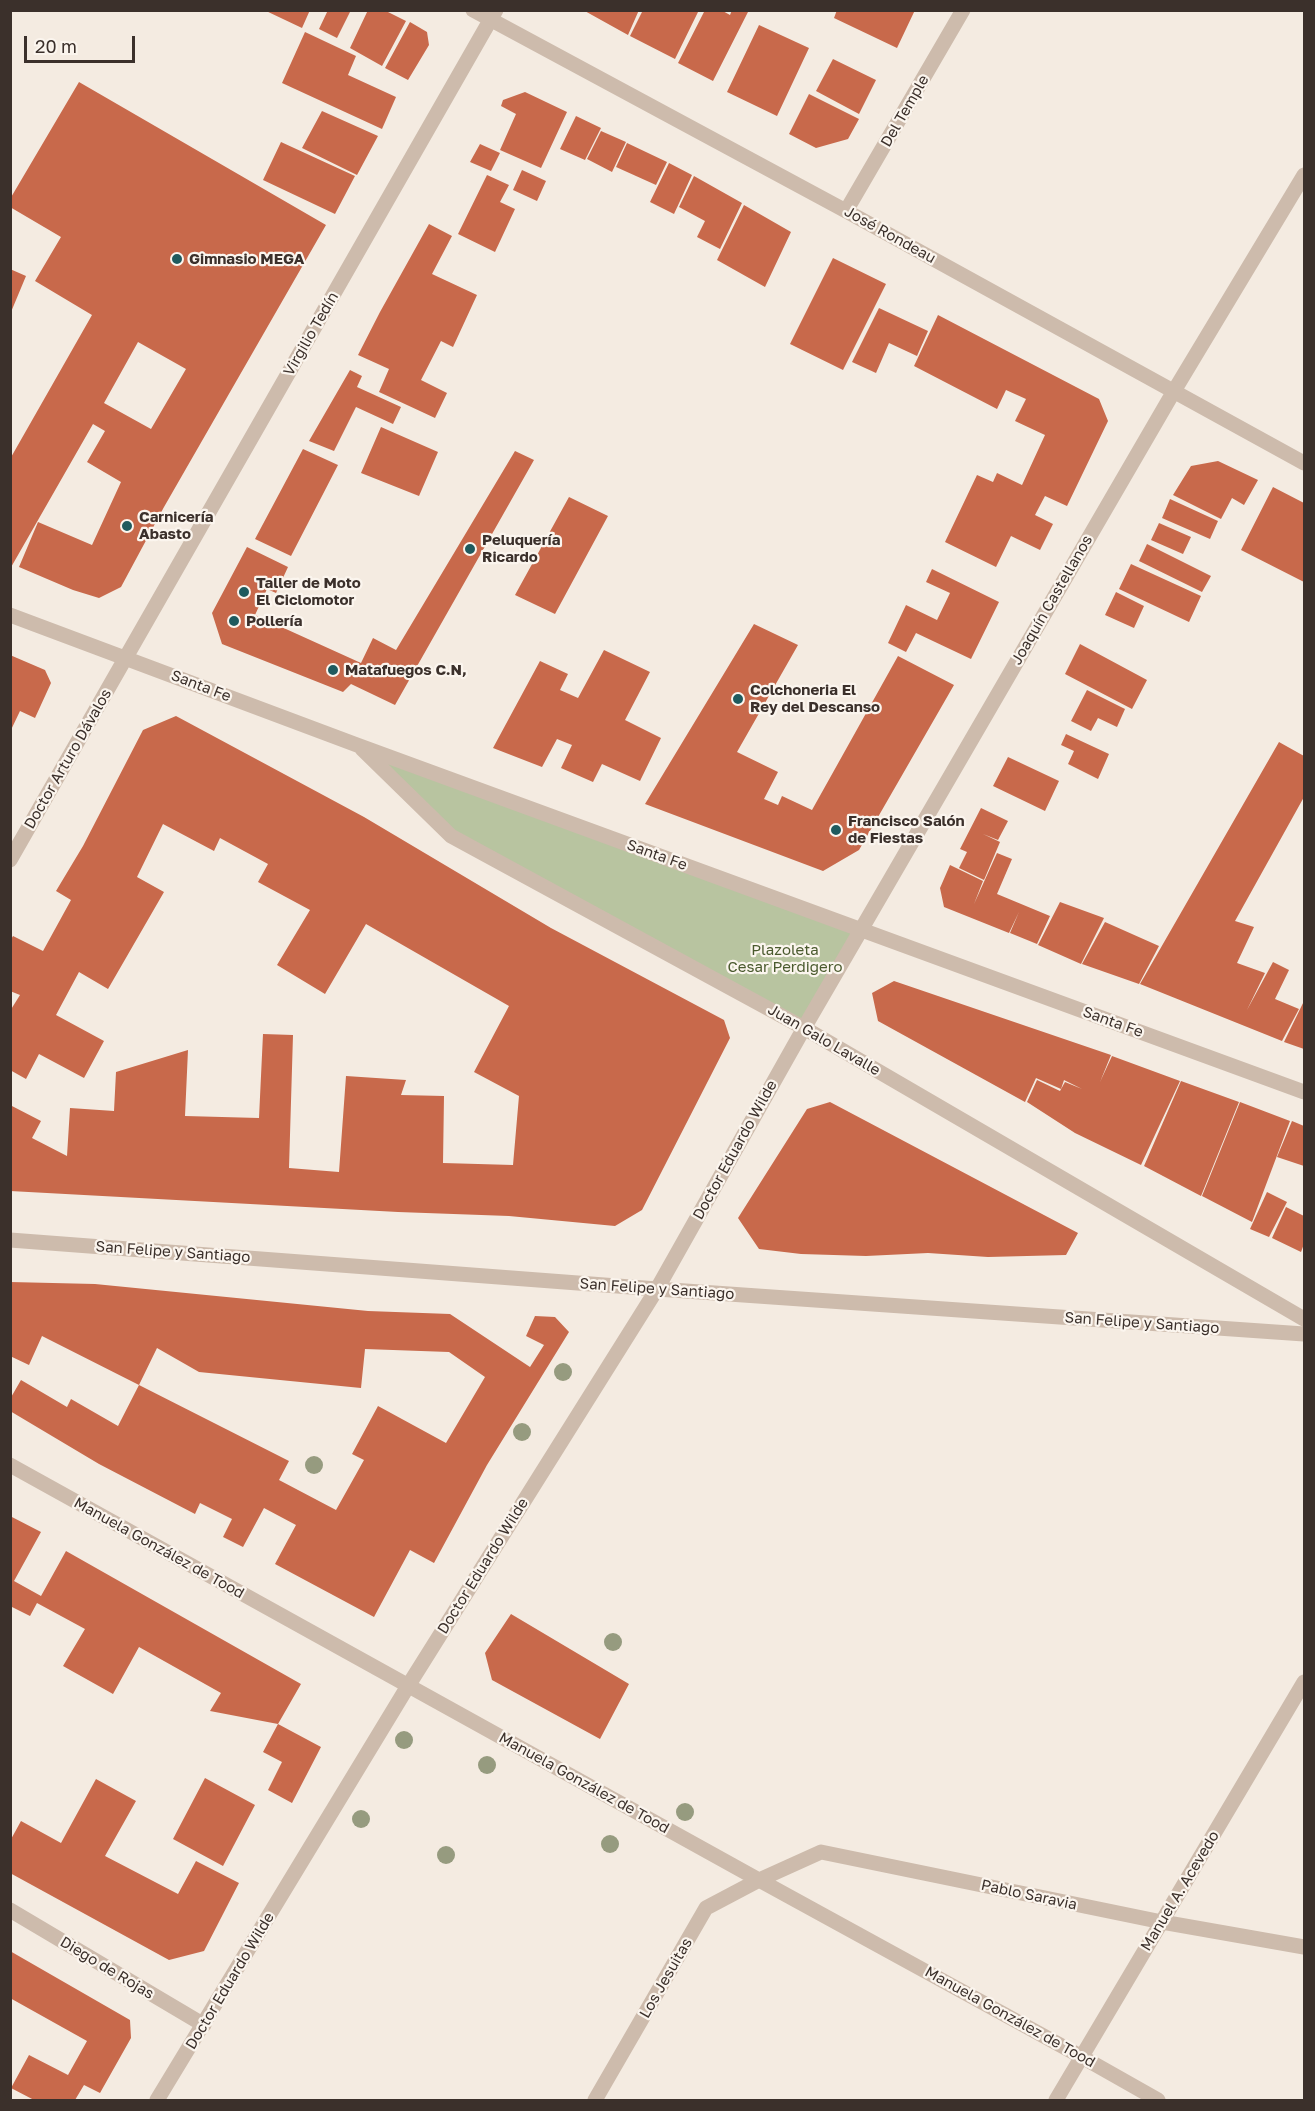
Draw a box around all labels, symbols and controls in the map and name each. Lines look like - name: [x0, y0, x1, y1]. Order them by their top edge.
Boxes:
- scale bar: [27, 24, 138, 62]
- text: 20 m: [35, 35, 77, 57]
- street label: Del Temple: [877, 72, 933, 150]
- street label: José Rondeau: [841, 203, 939, 267]
- place label: Gimnasio MEGA: [189, 250, 304, 268]
- marker: Gimnasio MEGA: [170, 252, 184, 266]
- street label: Virgilio Tedín: [280, 289, 342, 379]
- place label: Carnicería Abasto: [139, 508, 214, 543]
- marker: Carnicería Abasto: [120, 519, 134, 533]
- place label: Peluquería Ricardo: [482, 531, 560, 566]
- street label: Joaquín Castellanos: [1008, 532, 1096, 668]
- marker: Peluquería Ricardo: [463, 542, 477, 556]
- place label: Taller de Moto El Ciclomotor: [256, 574, 361, 609]
- marker: Taller de Moto El Ciclomotor: [237, 585, 251, 599]
- place label: Pollería: [246, 612, 302, 630]
- marker: Pollería: [227, 614, 241, 628]
- place label: Matafuegos C.N,: [345, 661, 467, 679]
- marker: Matafuegos C.N,: [326, 663, 340, 677]
- street label: Santa Fe: [168, 666, 234, 706]
- place label: Colchoneria El Rey del Descanso: [750, 681, 880, 716]
- street label: Doctor Arturo Dávalos: [21, 686, 115, 832]
- marker: Colchoneria El Rey del Descanso: [731, 692, 745, 706]
- place label: Francisco Salón de Fiestas: [848, 812, 965, 847]
- marker: Francisco Salón de Fiestas: [829, 823, 843, 837]
- street label: Santa Fe: [624, 836, 690, 874]
- park label: Plazoleta Cesar Perdigero: [728, 941, 842, 976]
- street label: Juan Galo Lavalle: [765, 1001, 883, 1079]
- street label: Santa Fe: [1080, 1003, 1146, 1041]
- street label: Doctor Eduardo Wilde: [689, 1077, 781, 1223]
- street label: San Felipe y Santiago: [95, 1238, 251, 1266]
- street label: San Felipe y Santiago: [579, 1275, 735, 1303]
- street label: San Felipe y Santiago: [1064, 1309, 1220, 1337]
- street label: Manuela González de Tood: [71, 1494, 247, 1602]
- street label: Doctor Eduardo Wilde: [434, 1495, 532, 1637]
- street label: Manuela González de Tood: [496, 1729, 672, 1837]
- street label: Manuel A. Acevedo: [1137, 1828, 1223, 1954]
- street label: Pablo Saravia: [979, 1876, 1079, 1914]
- street label: Doctor Eduardo Wilde: [182, 1909, 278, 2053]
- street label: Diego de Rojas: [57, 1933, 157, 2003]
- street label: Los Jesuitas: [636, 1935, 696, 2021]
- street label: Manuela González de Tood: [922, 1963, 1098, 2071]

